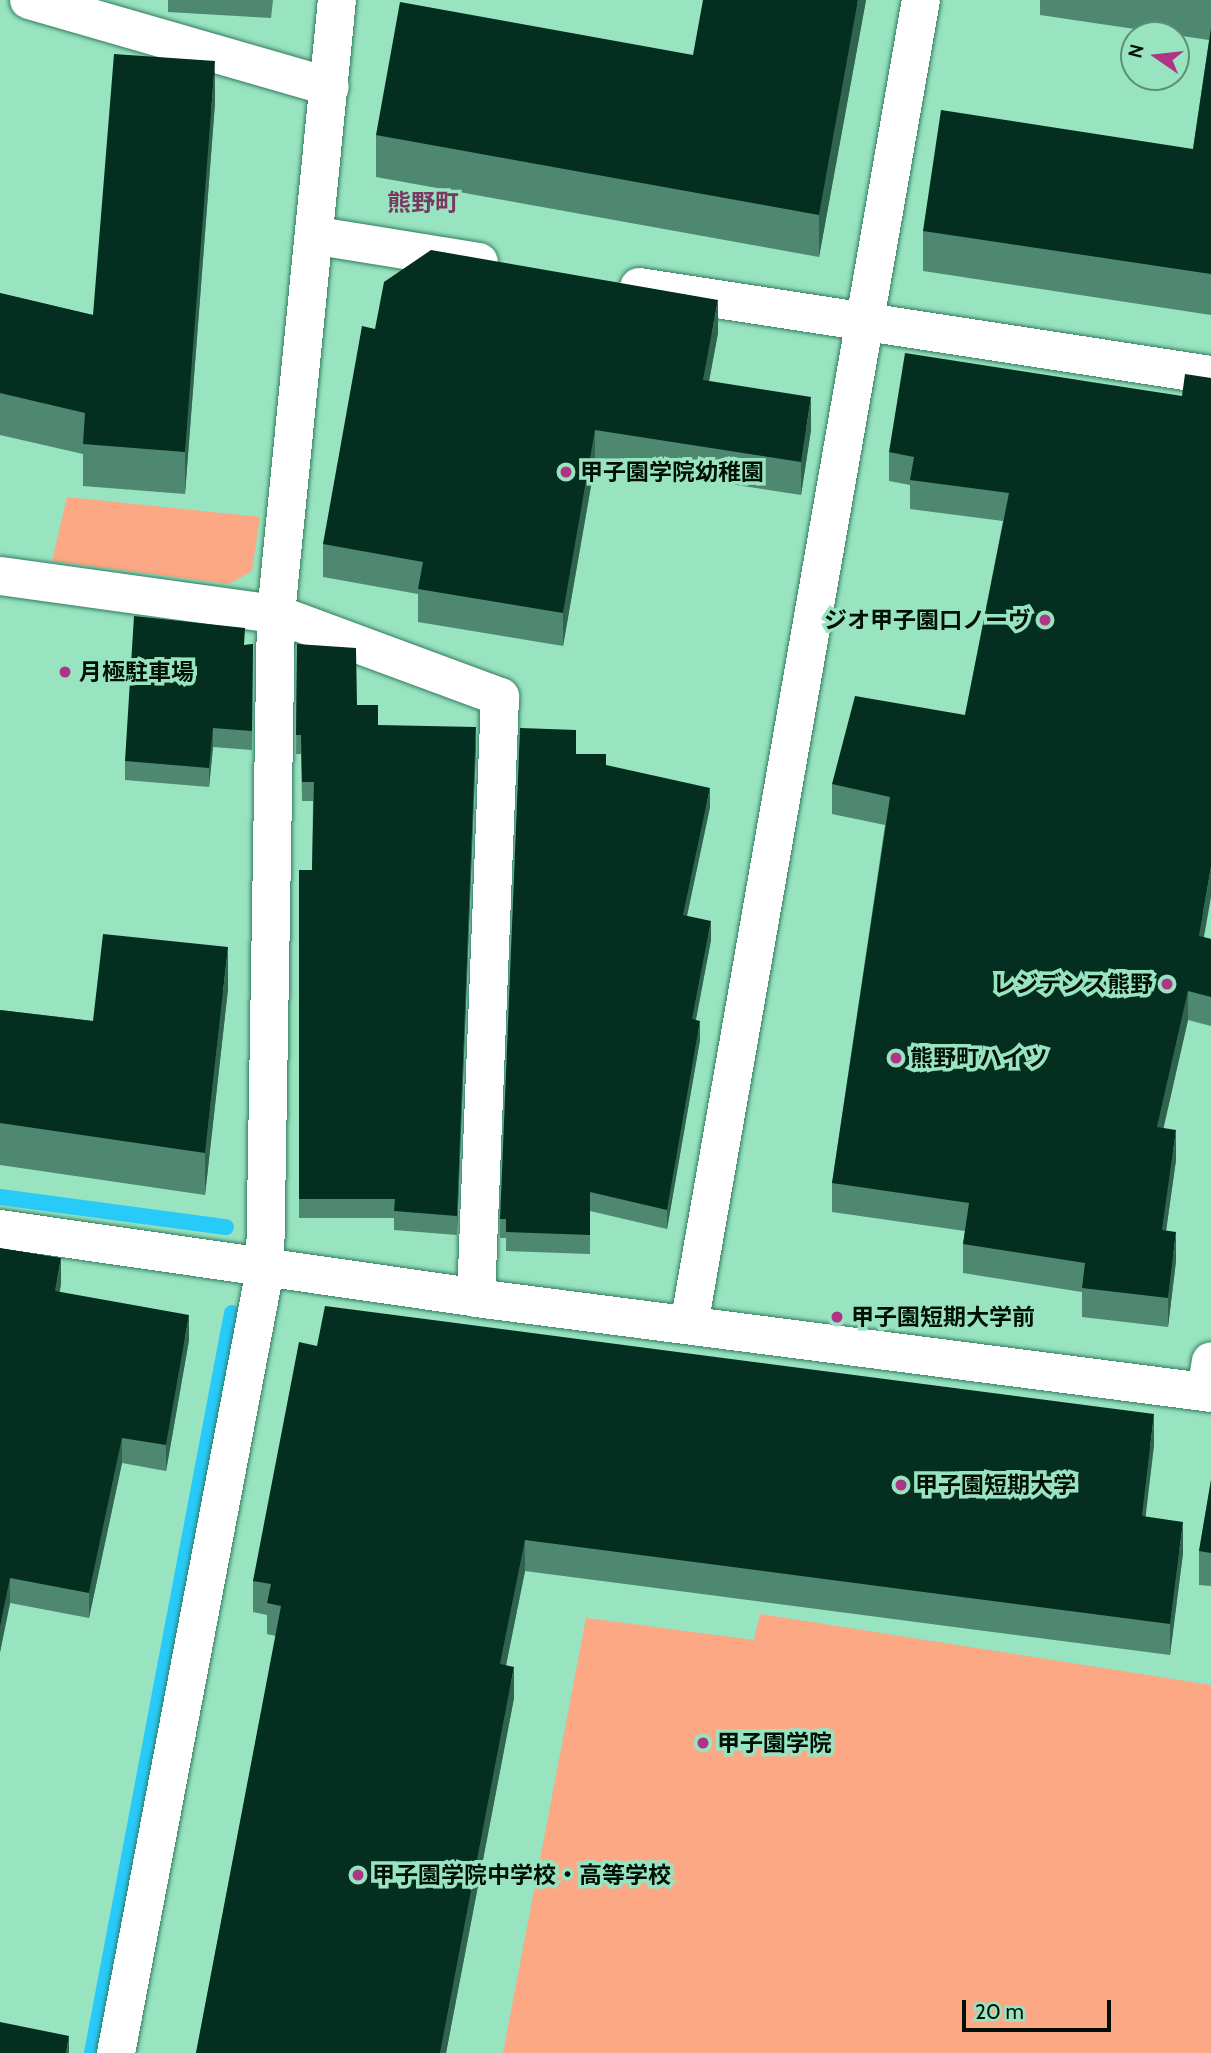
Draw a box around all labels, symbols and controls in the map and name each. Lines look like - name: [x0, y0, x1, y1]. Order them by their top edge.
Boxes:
- north arrow: [1120, 21, 1190, 91]
- text: N: [1123, 42, 1149, 61]
- district label: 熊野町: [387, 189, 459, 217]
- place label: 甲子園学院幼稚園: [580, 458, 764, 486]
- marker: 甲子園学院幼稚園: [558, 464, 574, 480]
- place label: ジオ甲子園口ノーヴ: [824, 606, 1031, 634]
- marker: ジオ甲子園口ノーヴ: [1037, 612, 1053, 628]
- place label: 月極駐車場: [79, 658, 194, 686]
- marker: 月極駐車場: [57, 664, 73, 680]
- place label: レジデンス熊野: [992, 970, 1153, 998]
- marker: レジデンス熊野: [1159, 976, 1175, 992]
- place label: 熊野町ハイツ: [910, 1044, 1048, 1072]
- marker: 熊野町ハイツ: [888, 1050, 904, 1066]
- place label: 甲子園短期大学前: [851, 1303, 1035, 1331]
- marker: 甲子園短期大学前: [829, 1309, 845, 1325]
- place label: 甲子園短期大学: [915, 1471, 1076, 1499]
- marker: 甲子園短期大学: [893, 1477, 909, 1493]
- place label: 甲子園学院: [717, 1729, 832, 1757]
- marker: 甲子園学院: [695, 1735, 711, 1751]
- place label: 甲子園学院中学校・高等学校: [372, 1861, 671, 1889]
- marker: 甲子園学院中学校・高等学校: [350, 1867, 366, 1883]
- scale bar: [966, 1986, 1115, 2030]
- text: 20 m: [975, 1999, 1024, 2024]

